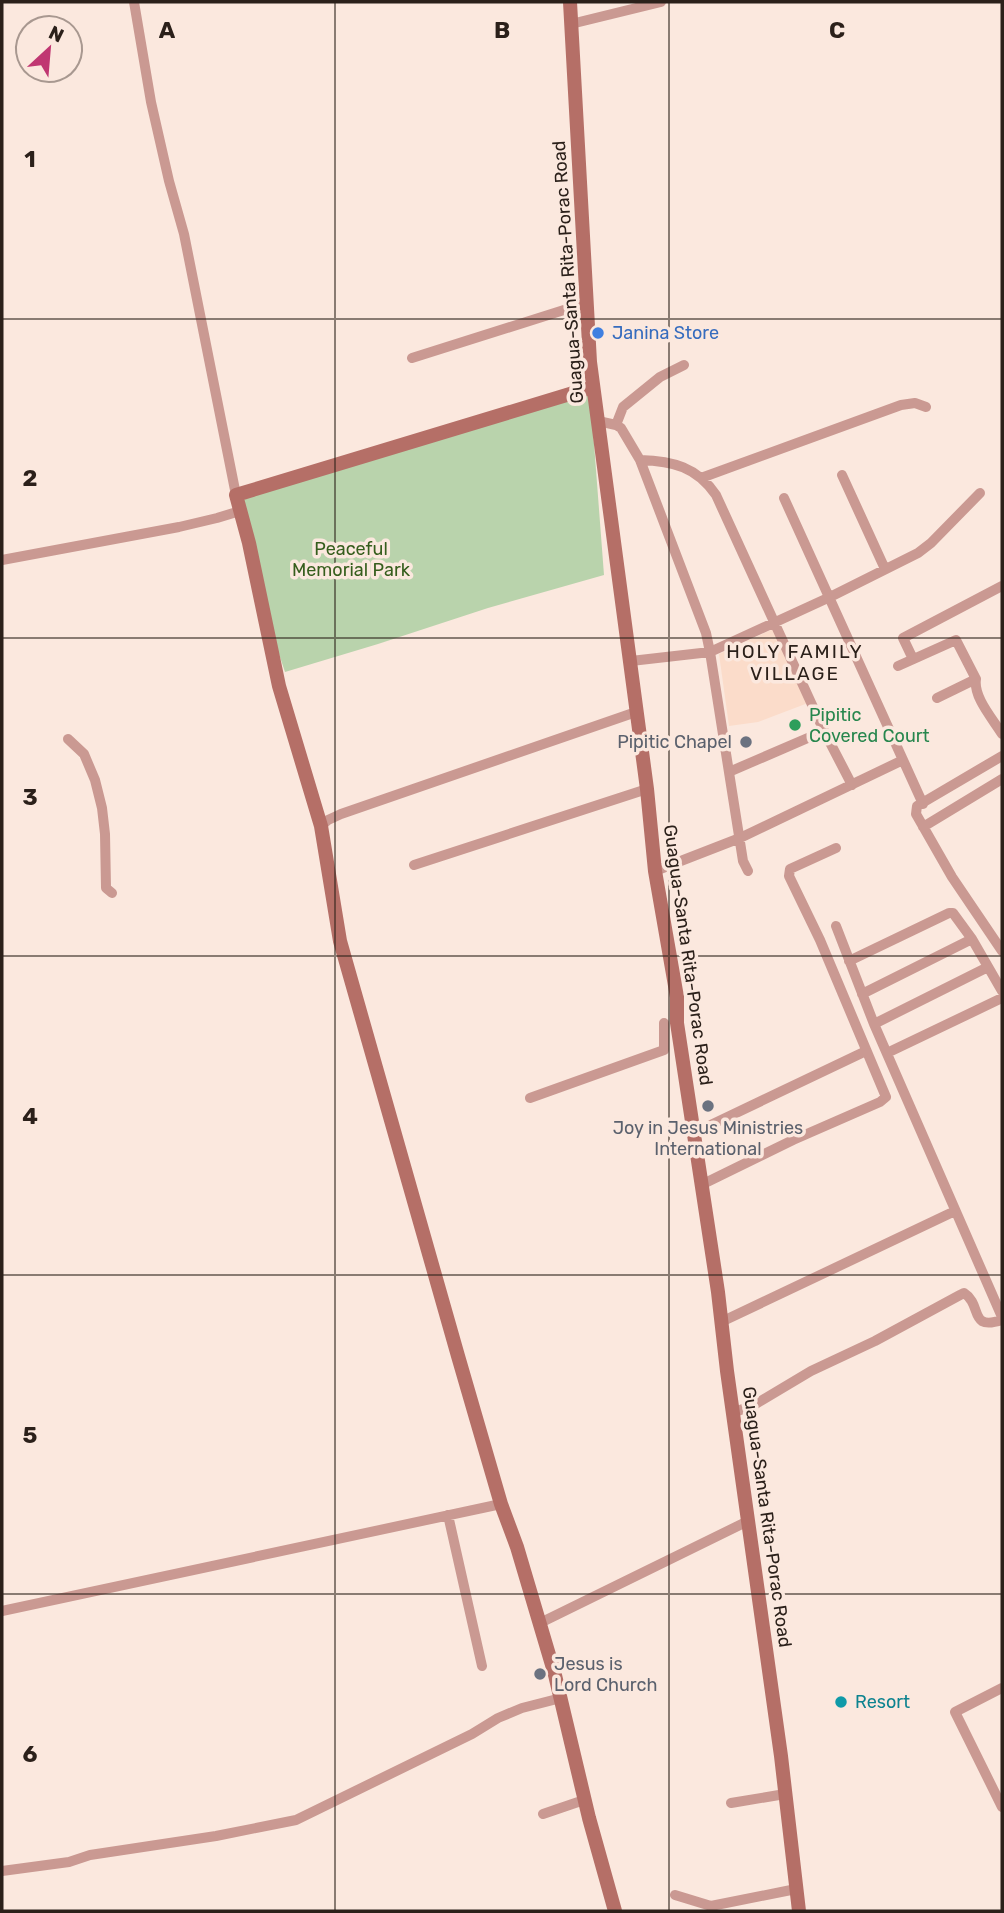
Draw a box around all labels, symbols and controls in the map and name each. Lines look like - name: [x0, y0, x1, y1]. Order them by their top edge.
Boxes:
- north arrow: [14, 14, 84, 84]
- text: A: [159, 16, 176, 44]
- text: B: [494, 16, 510, 44]
- text: C: [829, 16, 845, 44]
- text: N: [45, 21, 67, 48]
- street label: Guagua-Santa Rita-Porac Road: [548, 140, 588, 404]
- text: 1: [24, 145, 36, 173]
- place label: Janina Store: [612, 322, 719, 344]
- marker: Janina Store: [590, 325, 606, 341]
- text: 2: [23, 464, 37, 492]
- park label: Peaceful Memorial Park: [292, 538, 411, 581]
- district label: HOLY FAMILY VILLAGE: [726, 640, 864, 685]
- place label: Pipitic Covered Court: [809, 704, 930, 747]
- marker: Pipitic Covered Court: [787, 717, 803, 733]
- place label: Pipitic Chapel: [617, 731, 732, 753]
- marker: Pipitic Chapel: [738, 734, 754, 750]
- text: 3: [22, 783, 38, 811]
- street label: Guagua-Santa Rita-Porac Road: [659, 823, 717, 1087]
- marker: Joy in Jesus Ministries International: [700, 1098, 716, 1114]
- text: 4: [22, 1102, 38, 1130]
- place label: Joy in Jesus Ministries International: [613, 1117, 803, 1160]
- street label: Guagua-Santa Rita-Porac Road: [738, 1385, 796, 1649]
- text: 5: [23, 1421, 38, 1449]
- place label: Jesus is Lord Church: [554, 1653, 657, 1696]
- marker: Jesus is Lord Church: [532, 1666, 548, 1682]
- place label: Resort: [855, 1691, 910, 1713]
- marker: Resort: [833, 1694, 849, 1710]
- text: 6: [23, 1740, 38, 1768]

